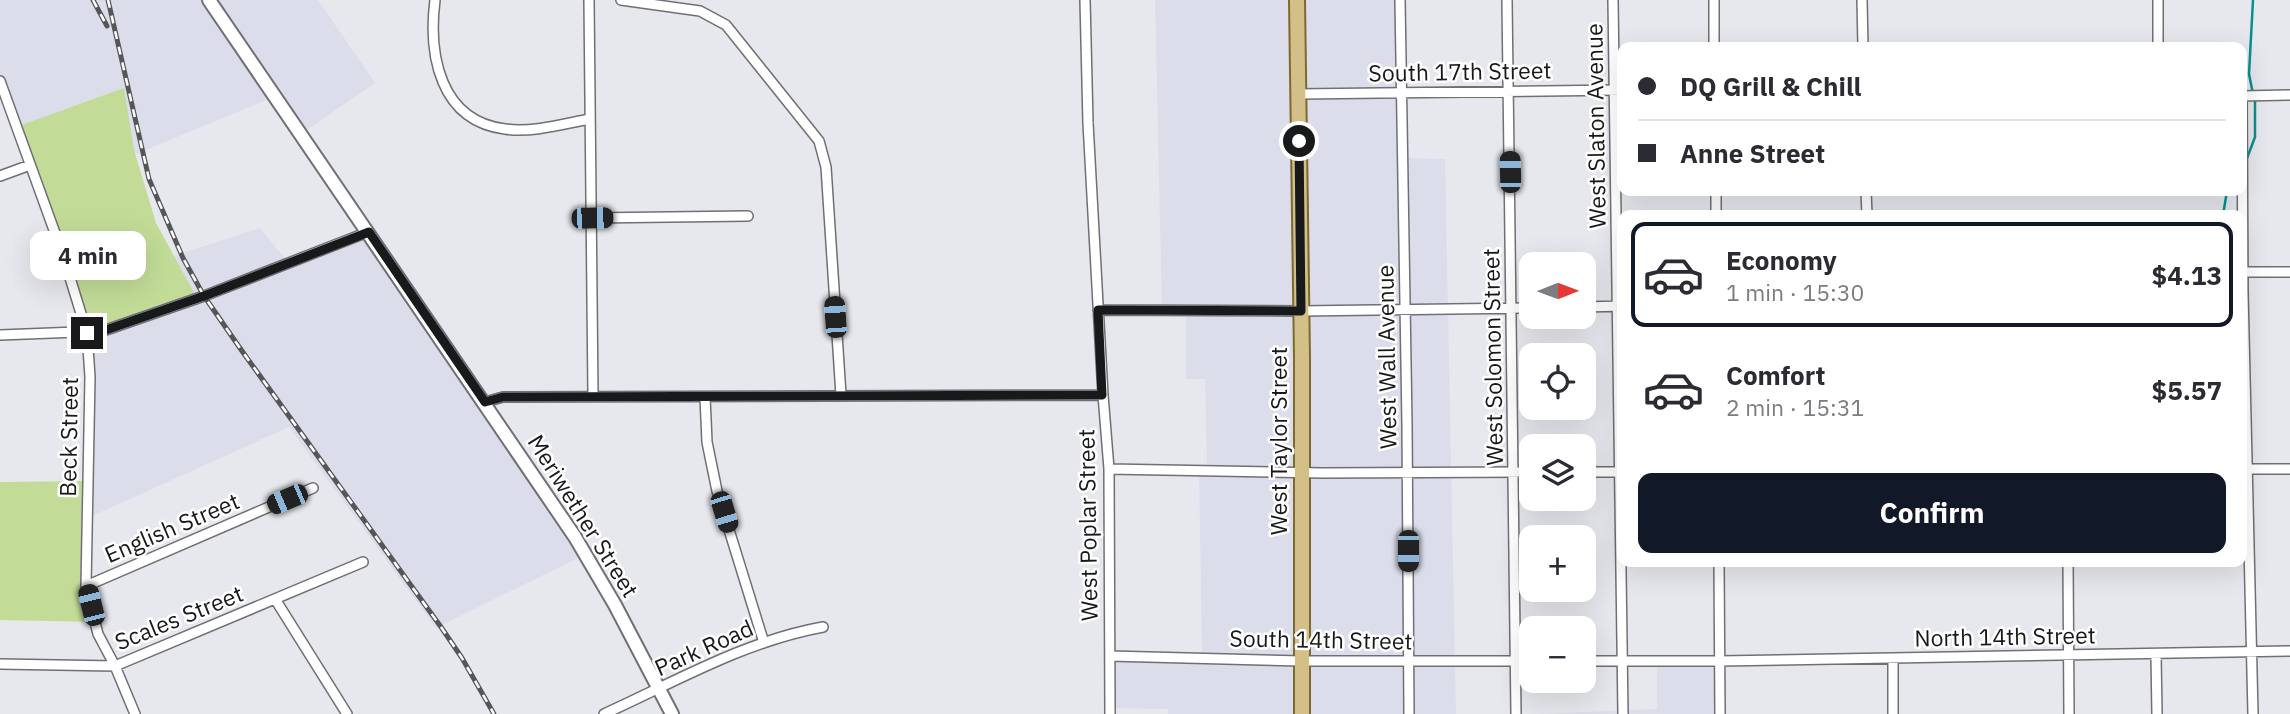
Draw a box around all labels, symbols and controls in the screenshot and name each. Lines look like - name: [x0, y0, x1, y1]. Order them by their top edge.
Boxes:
- street label: West Slaton Avenue: [1578, 23, 1612, 229]
- street label: South 17th Street: [1368, 54, 1552, 88]
- text: DQ Grill & Chill: [1680, 69, 1861, 103]
- route start: [1283, 125, 1315, 157]
- text: Anne Street: [1680, 136, 1825, 170]
- car: [1500, 151, 1521, 193]
- car: [571, 207, 614, 229]
- callout: 4 min: [29, 232, 145, 280]
- text: 4 min: [58, 240, 118, 270]
- icon: car: [1642, 243, 1705, 306]
- text: Economy: [1726, 243, 1837, 277]
- street label: West Solomon Street: [1475, 248, 1509, 466]
- north arrow: [1519, 252, 1596, 329]
- map controls: [1519, 252, 1596, 693]
- text: $4.13: [2152, 258, 2222, 292]
- street label: West Wall Avenue: [1369, 265, 1403, 450]
- text: 1 min · 15:30: [1726, 277, 1864, 307]
- car: [824, 295, 847, 339]
- route end: [71, 317, 103, 349]
- button: locate: [1519, 343, 1596, 420]
- street label: West Taylor Street: [1263, 347, 1293, 535]
- icon: car: [1642, 358, 1705, 421]
- text: Comfort: [1726, 358, 1825, 392]
- text: $5.57: [2152, 373, 2222, 407]
- street label: Beck Street: [52, 377, 84, 497]
- text: 2 min · 15:31: [1726, 392, 1864, 422]
- street label: Meriwether Street: [522, 428, 646, 602]
- street label: West Poplar Street: [1070, 429, 1104, 622]
- button: layers: [1519, 434, 1596, 511]
- button: Confirm: [1638, 473, 2226, 553]
- car: [264, 481, 311, 517]
- street label: English Street: [100, 485, 243, 569]
- car: [708, 489, 741, 535]
- button: +: [1519, 525, 1596, 602]
- car: [1398, 530, 1419, 572]
- street label: Scales Street: [110, 578, 247, 656]
- car: [76, 582, 107, 628]
- street label: Park Road: [650, 612, 758, 682]
- button: −: [1519, 616, 1596, 693]
- street label: North 14th Street: [1914, 619, 2096, 653]
- street label: South 14th Street: [1229, 622, 1413, 656]

